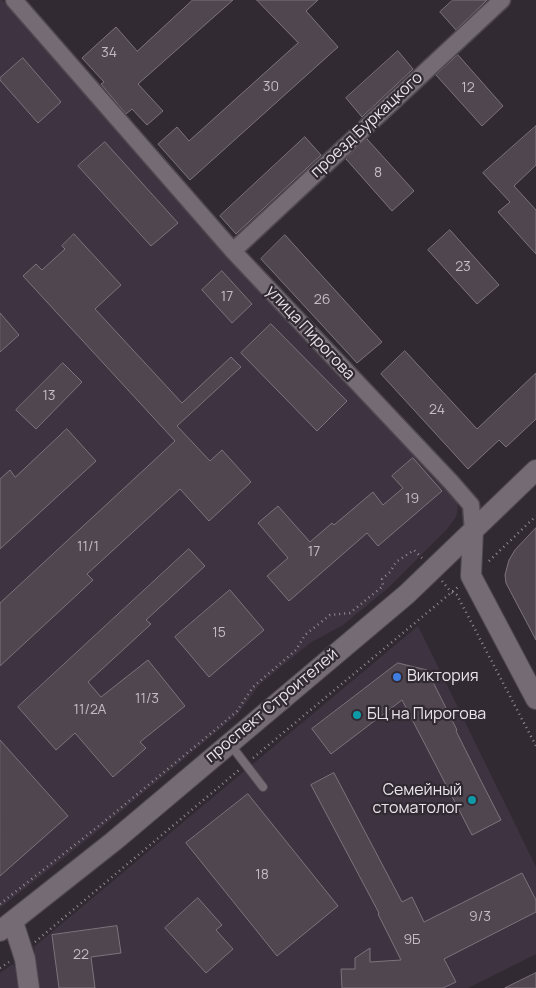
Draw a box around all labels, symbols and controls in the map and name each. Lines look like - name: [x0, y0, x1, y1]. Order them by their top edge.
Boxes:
- house number: 34: [101, 45, 117, 61]
- street label: проезд Буркацкого: [307, 68, 427, 182]
- house number: 30: [263, 79, 279, 95]
- house number: 12: [461, 80, 475, 96]
- house number: 8: [374, 165, 382, 181]
- house number: 23: [455, 259, 471, 275]
- street label: улица Пирогова: [261, 282, 359, 384]
- house number: 17: [221, 289, 233, 305]
- house number: 26: [314, 292, 330, 308]
- house number: 13: [42, 388, 56, 404]
- house number: 24: [429, 402, 445, 418]
- house number: 19: [405, 491, 419, 507]
- house number: 11/1: [77, 539, 99, 555]
- house number: 17: [308, 544, 320, 560]
- house number: 15: [212, 625, 226, 641]
- street label: проспект Строителей: [202, 645, 342, 767]
- place label: Виктория: [407, 667, 479, 687]
- marker: Виктория: [391, 671, 403, 683]
- house number: 11/3: [135, 691, 159, 707]
- house number: 11/2А: [74, 702, 106, 718]
- place label: БЦ на Пирогова: [367, 705, 486, 725]
- marker: БЦ на Пирогова: [351, 709, 363, 721]
- place label: Семейный стоматолог: [372, 781, 462, 819]
- marker: Семейный стоматолог: [466, 794, 478, 806]
- house number: 18: [255, 867, 269, 883]
- house number: 9/3: [469, 909, 491, 925]
- house number: 9Б: [403, 932, 421, 948]
- house number: 22: [73, 947, 89, 963]

